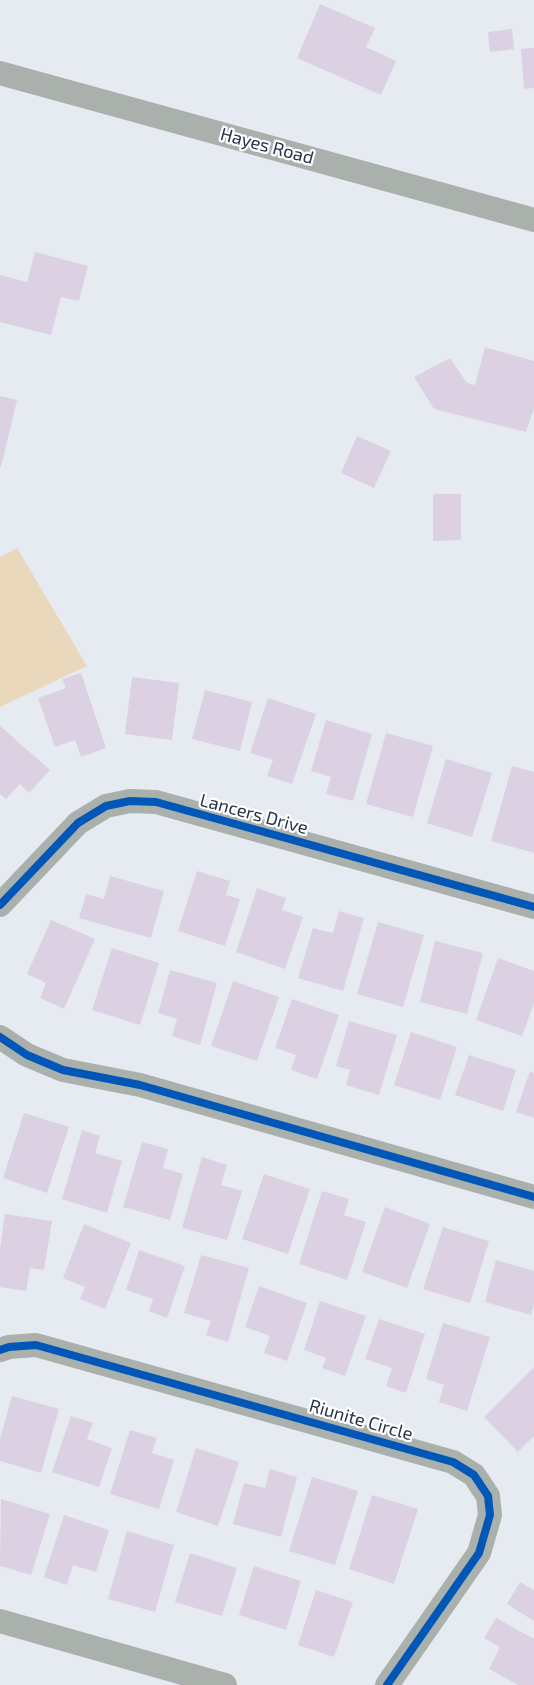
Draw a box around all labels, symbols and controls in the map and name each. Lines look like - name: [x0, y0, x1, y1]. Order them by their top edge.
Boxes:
- street label: Hayes Road: [218, 123, 316, 169]
- street label: Lancers Drive: [198, 789, 310, 839]
- street label: Riunite Circle: [307, 1395, 415, 1445]

